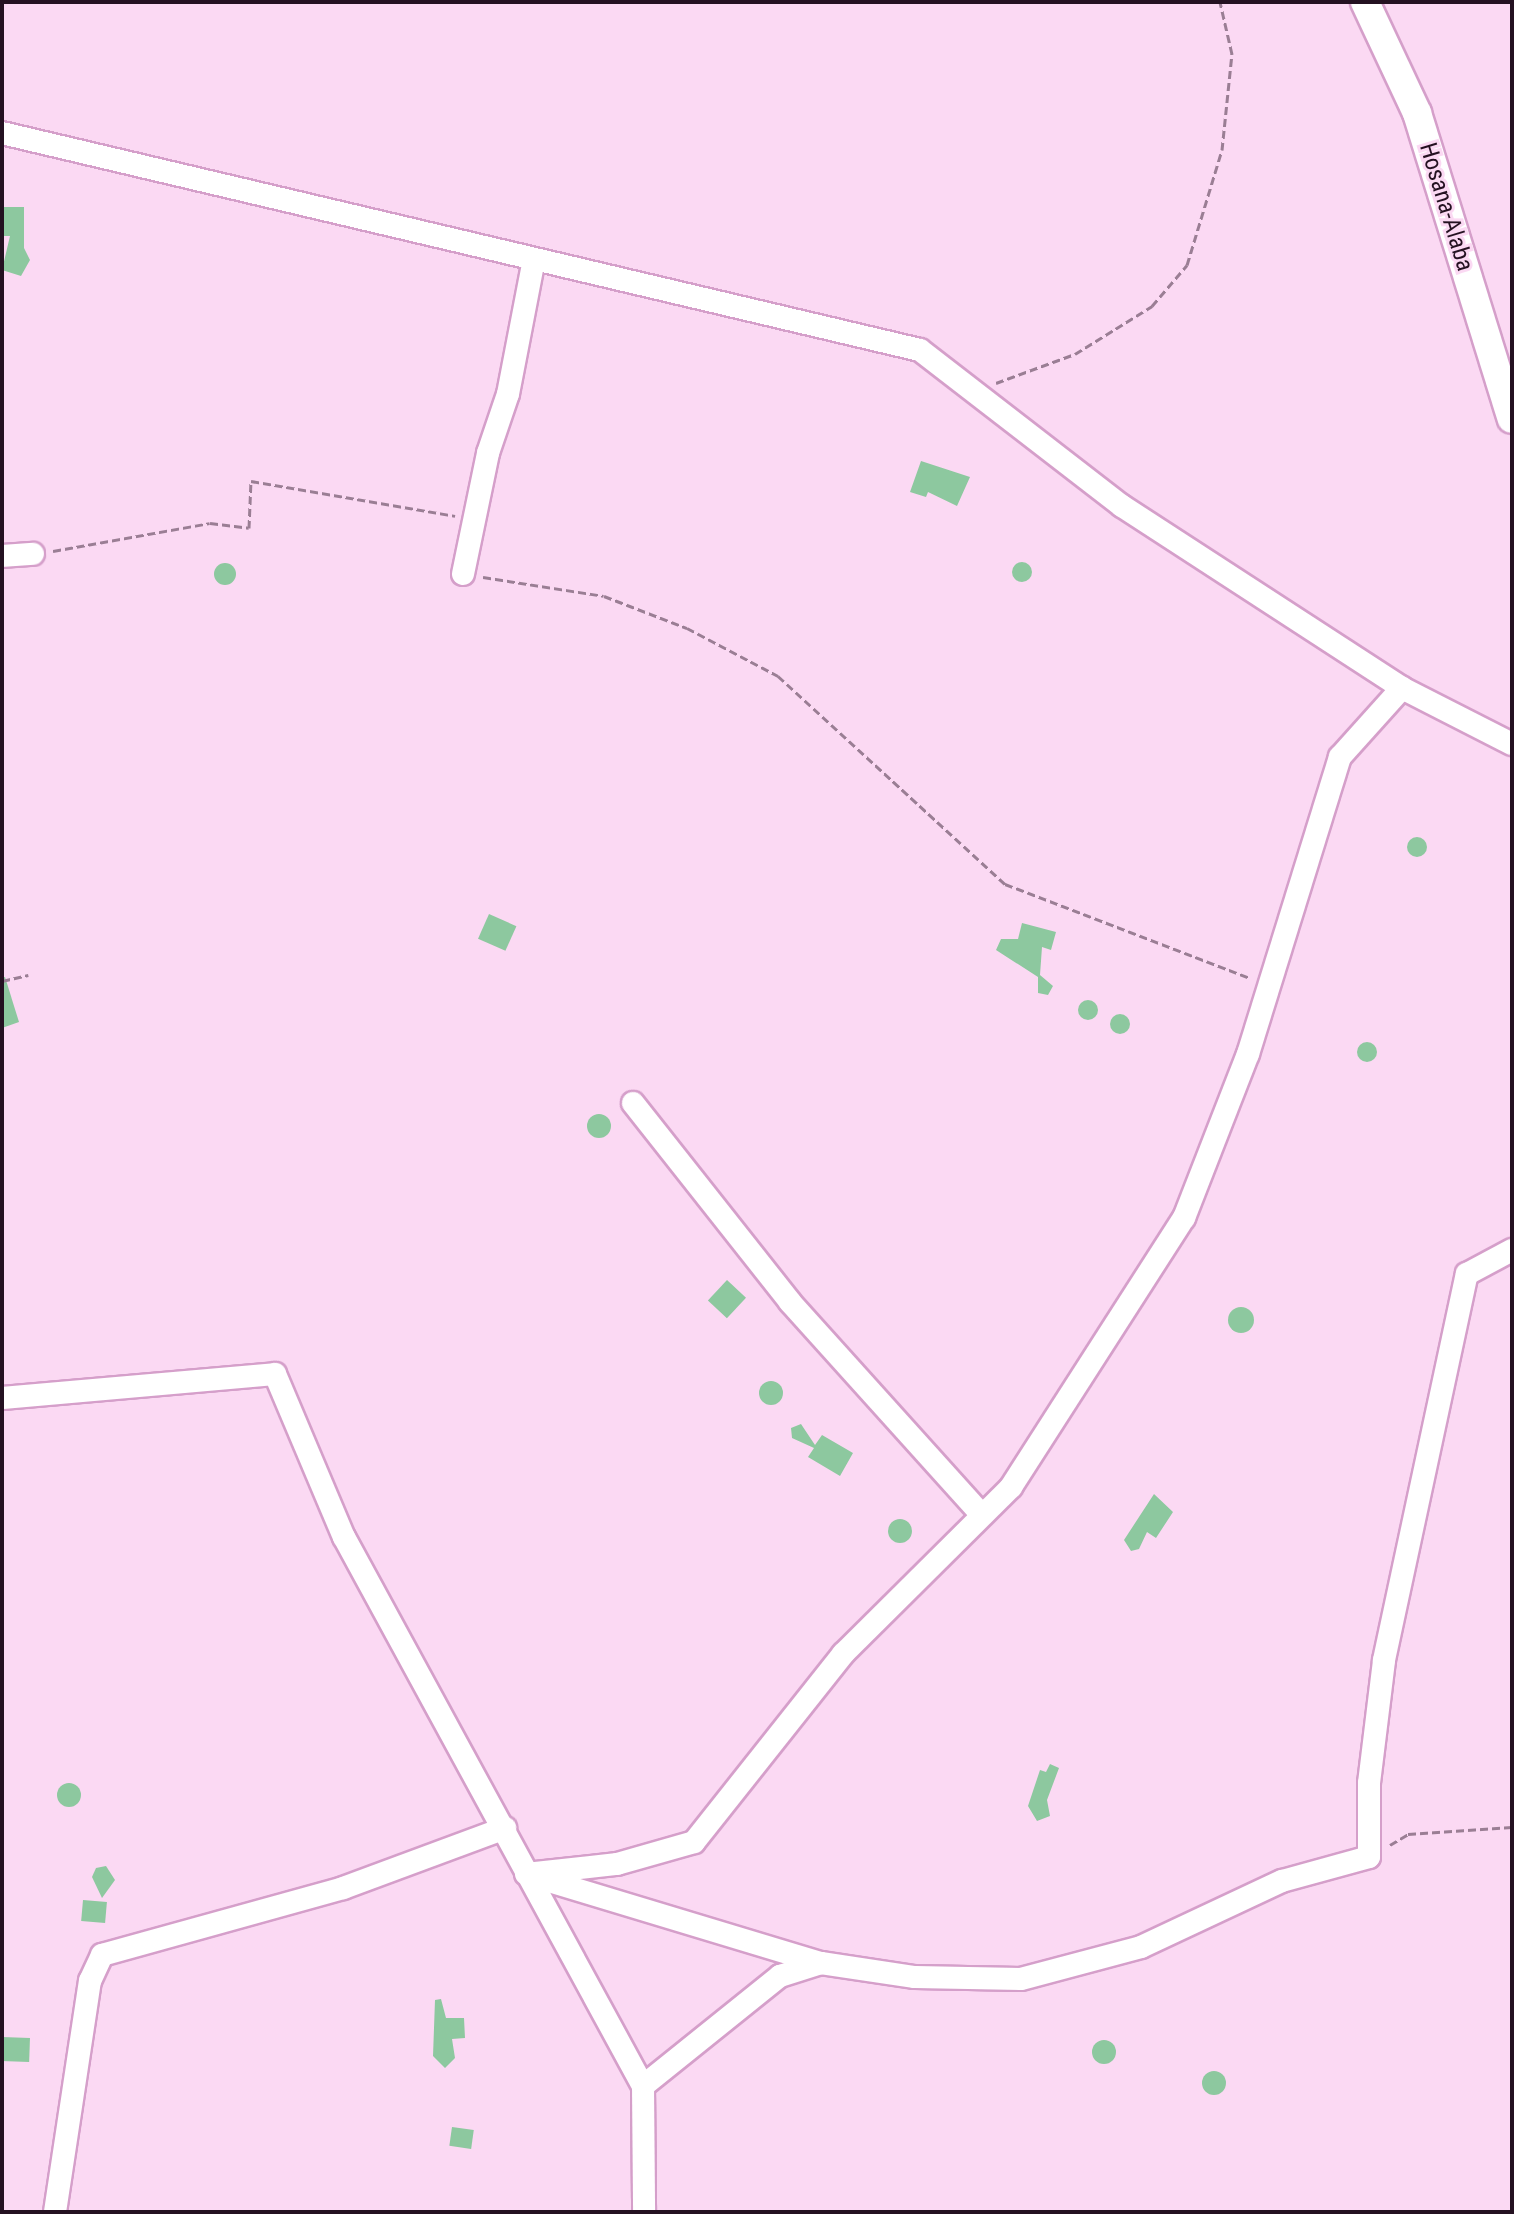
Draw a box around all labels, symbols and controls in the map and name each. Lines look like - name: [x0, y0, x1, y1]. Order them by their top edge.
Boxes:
- street label: Hosana-Alaba: [1413, 139, 1479, 275]

